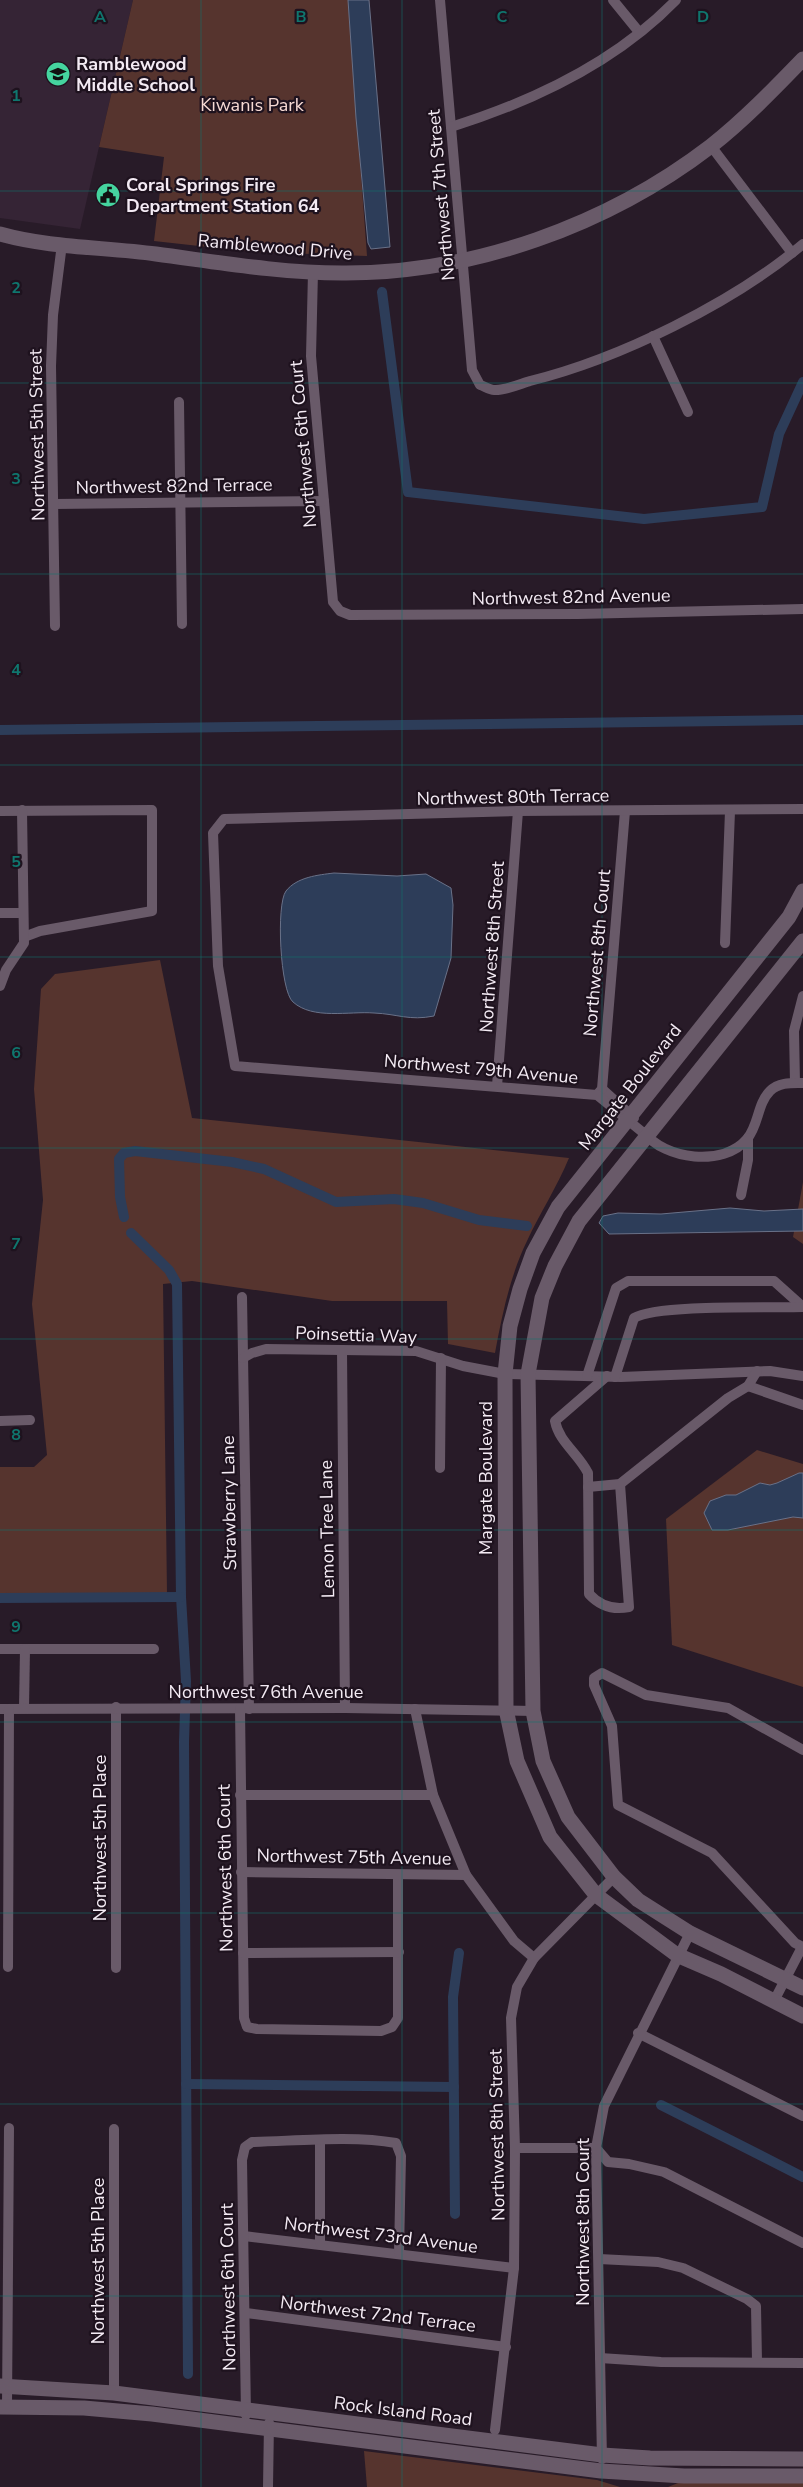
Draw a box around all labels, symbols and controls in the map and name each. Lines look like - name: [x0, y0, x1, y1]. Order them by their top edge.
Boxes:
- text: A: [94, 6, 106, 28]
- text: B: [295, 6, 307, 28]
- text: C: [497, 6, 508, 28]
- text: D: [697, 6, 709, 28]
- place label: Ramblewood Middle School: [76, 52, 195, 97]
- school or university icon: Ramblewood Middle School: [45, 61, 71, 87]
- text: 1: [11, 85, 21, 107]
- park label: Kiwanis Park: [200, 93, 305, 117]
- street label: Northwest 7th Street: [421, 108, 460, 282]
- place label: Coral Springs Fire Department Station 64: [126, 173, 320, 218]
- public building icon: Coral Springs Fire Department Station 64: [95, 182, 121, 208]
- street label: Ramblewood Drive: [197, 228, 353, 266]
- text: 2: [11, 277, 21, 299]
- street label: Northwest 5th Street: [23, 348, 50, 521]
- street label: Northwest 6th Court: [284, 359, 322, 528]
- text: 3: [11, 468, 21, 490]
- street label: Northwest 82nd Terrace: [75, 472, 273, 500]
- street label: Northwest 82nd Avenue: [471, 583, 671, 611]
- text: 4: [11, 659, 21, 681]
- street label: Northwest 80th Terrace: [416, 783, 610, 811]
- text: 5: [11, 851, 21, 873]
- street label: Northwest 8th Street: [474, 860, 510, 1034]
- street label: Northwest 8th Court: [578, 868, 616, 1037]
- street label: Margate Boulevard: [573, 1019, 687, 1155]
- text: 6: [11, 1042, 21, 1064]
- street label: Northwest 79th Avenue: [383, 1049, 579, 1089]
- text: 7: [11, 1233, 21, 1255]
- street label: Poinsettia Way: [295, 1321, 418, 1349]
- street label: Margate Boulevard: [474, 1401, 498, 1555]
- text: 8: [11, 1424, 21, 1446]
- street label: Strawberry Lane: [216, 1435, 242, 1571]
- street label: Lemon Tree Lane: [314, 1460, 340, 1598]
- text: 9: [11, 1616, 21, 1638]
- street label: Northwest 76th Avenue: [169, 1680, 363, 1704]
- street label: Northwest 5th Place: [88, 1755, 112, 1921]
- street label: Northwest 6th Court: [212, 1783, 238, 1952]
- street label: Northwest 75th Avenue: [256, 1843, 452, 1871]
- street label: Northwest 8th Street: [483, 2048, 510, 2221]
- street label: Northwest 8th Court: [571, 2138, 595, 2306]
- street label: Northwest 5th Place: [86, 2178, 110, 2344]
- street label: Northwest 6th Court: [215, 2202, 241, 2371]
- street label: Northwest 73rd Avenue: [283, 2211, 479, 2259]
- street label: Northwest 72nd Terrace: [279, 2290, 477, 2338]
- street label: Rock Island Road: [332, 2391, 474, 2431]

